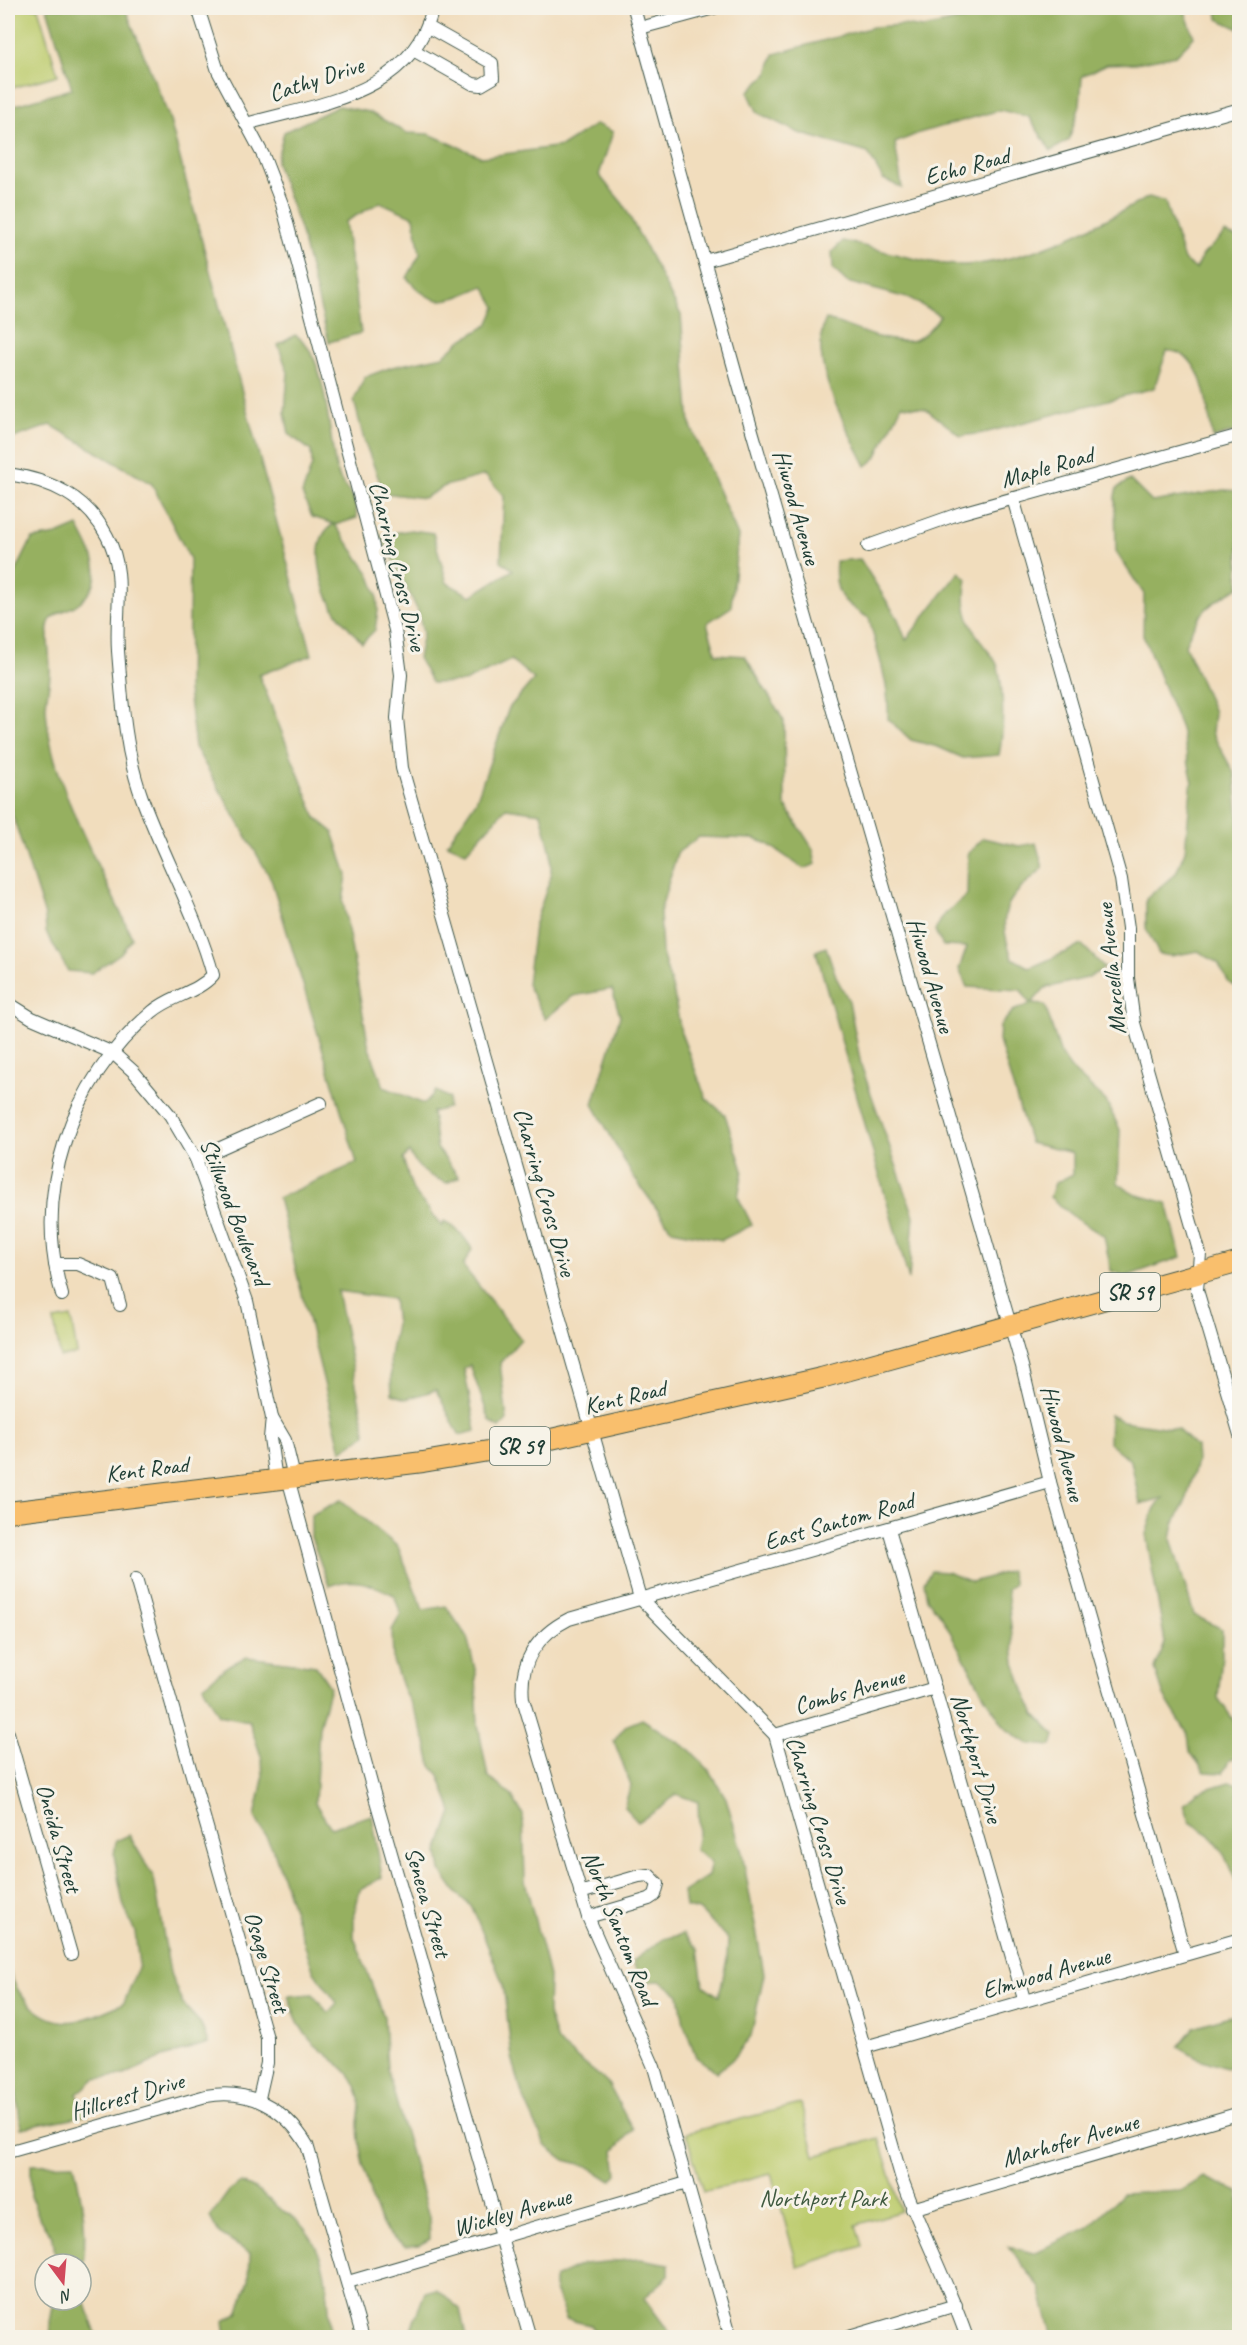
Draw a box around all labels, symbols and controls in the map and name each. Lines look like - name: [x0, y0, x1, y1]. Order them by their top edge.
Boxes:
- street label: Cathy Drive: [265, 49, 369, 108]
- street label: Echo Road: [921, 139, 1016, 192]
- street label: Maple Road: [997, 439, 1100, 494]
- street label: Hiwood Avenue: [766, 446, 828, 570]
- street label: Charring Cross Drive: [362, 478, 434, 656]
- street label: Marcella Avenue: [1089, 900, 1133, 1036]
- street label: Hiwood Avenue: [900, 914, 962, 1038]
- street label: Charring Cross Drive: [507, 1104, 584, 1282]
- street label: Stillwood Boulevard: [193, 1134, 278, 1293]
- road number: SR 59: [1100, 1273, 1160, 1311]
- street label: Kent Road: [581, 1372, 672, 1421]
- street label: Hiwood Avenue: [1034, 1382, 1092, 1506]
- road number: SR 59: [490, 1427, 550, 1465]
- street label: Kent Road: [104, 1449, 194, 1489]
- street label: East Santom Road: [761, 1484, 921, 1557]
- street label: Combs Avenue: [791, 1660, 909, 1721]
- street label: Northport Drive: [944, 1690, 1010, 1828]
- street label: Charring Cross Drive: [779, 1733, 859, 1909]
- street label: Oneida Street: [29, 1780, 89, 1898]
- street label: Seneca Street: [398, 1843, 459, 1963]
- street label: North Santom Road: [575, 1846, 666, 2013]
- street label: Osage Street: [237, 1908, 297, 2018]
- street label: Elmwood Avenue: [979, 1940, 1115, 2006]
- street label: Hillcrest Drive: [67, 2065, 189, 2126]
- street label: Marhofer Avenue: [998, 2106, 1144, 2174]
- street label: Wickley Avenue: [450, 2180, 576, 2243]
- park label: Northport Park: [759, 2183, 889, 2213]
- north arrow: [33, 2252, 93, 2312]
- text: N: [56, 2284, 74, 2307]

